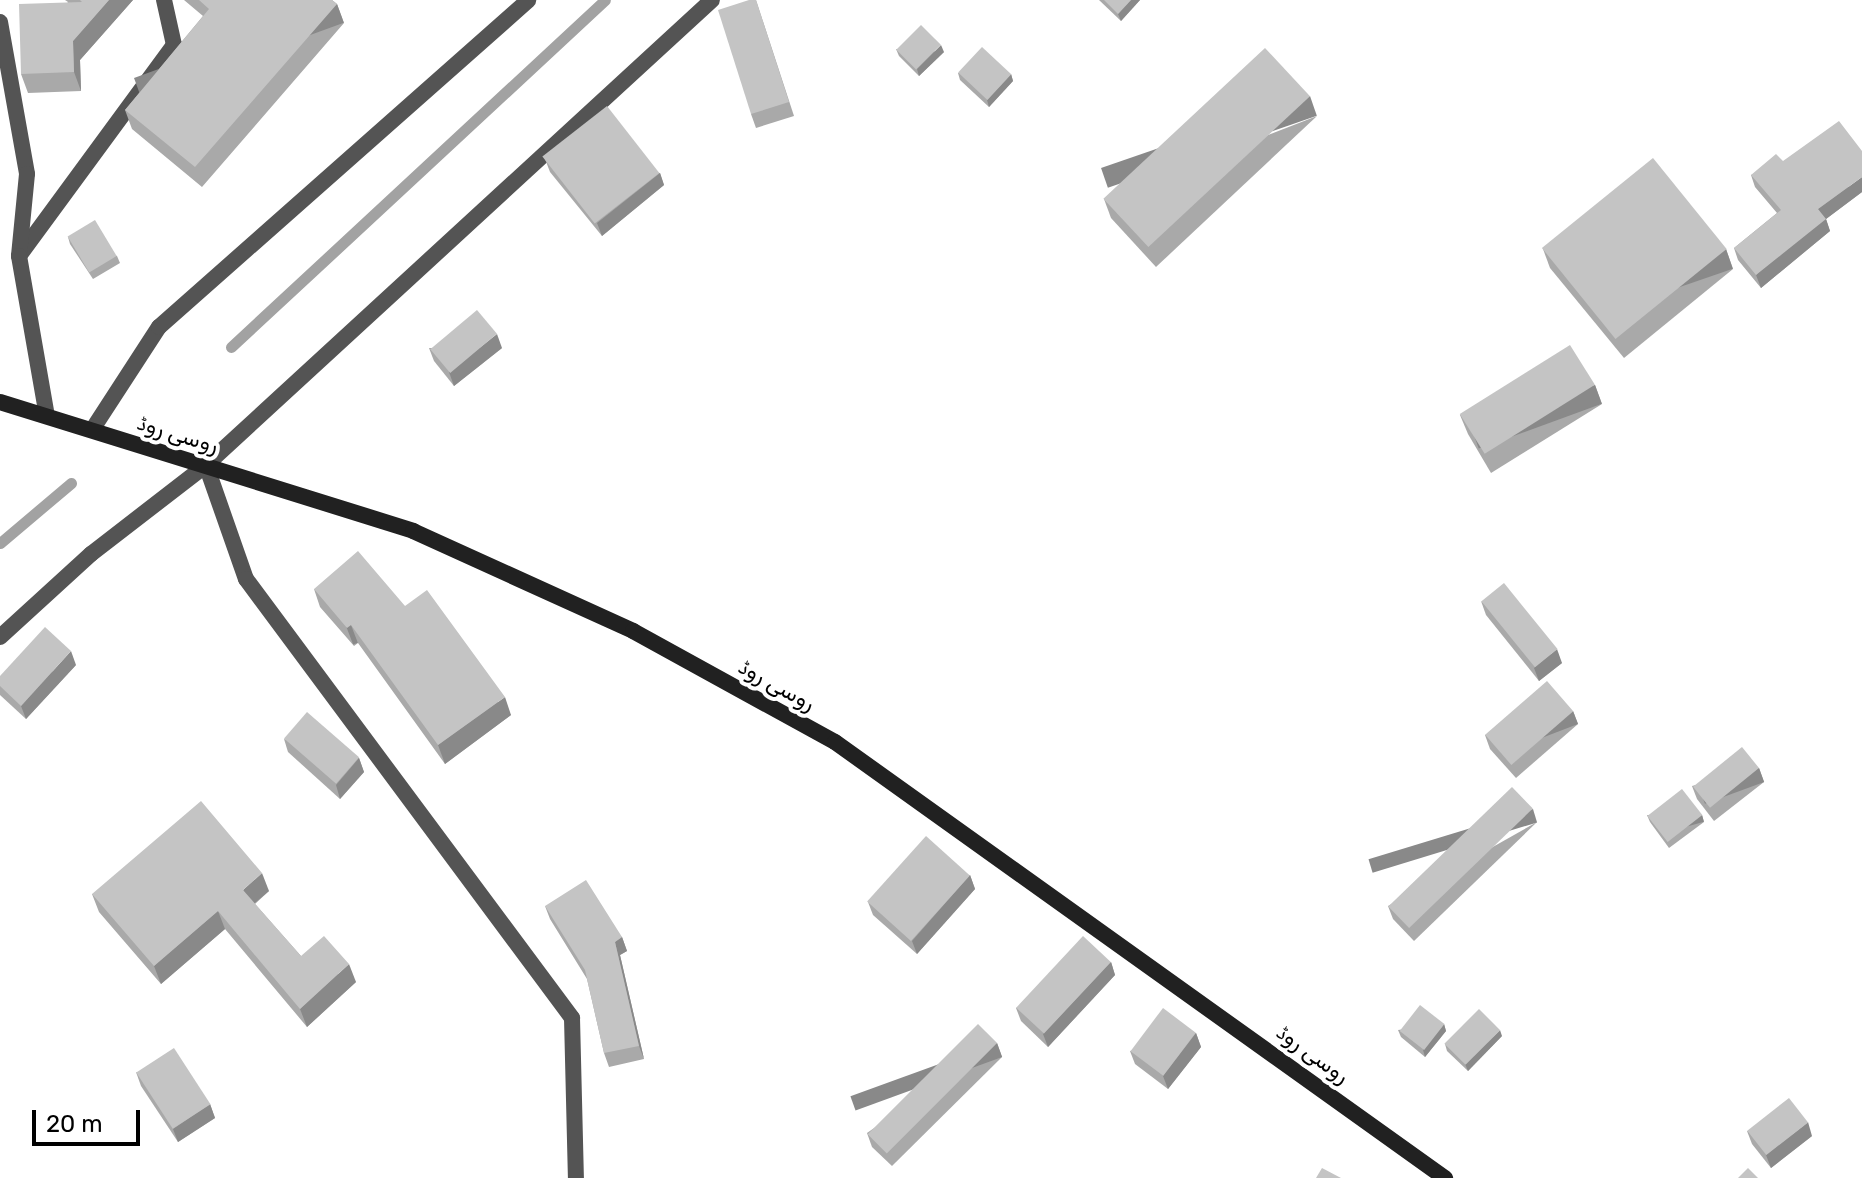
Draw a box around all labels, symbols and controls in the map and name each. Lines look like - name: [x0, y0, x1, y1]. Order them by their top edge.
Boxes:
- street label: روسی روڈ: [134, 409, 222, 459]
- street label: روسی روڈ: [734, 653, 820, 717]
- street label: روسی روڈ: [1272, 1019, 1354, 1089]
- scale bar: [36, 1094, 144, 1144]
- text: 20 m: [46, 1110, 103, 1138]

